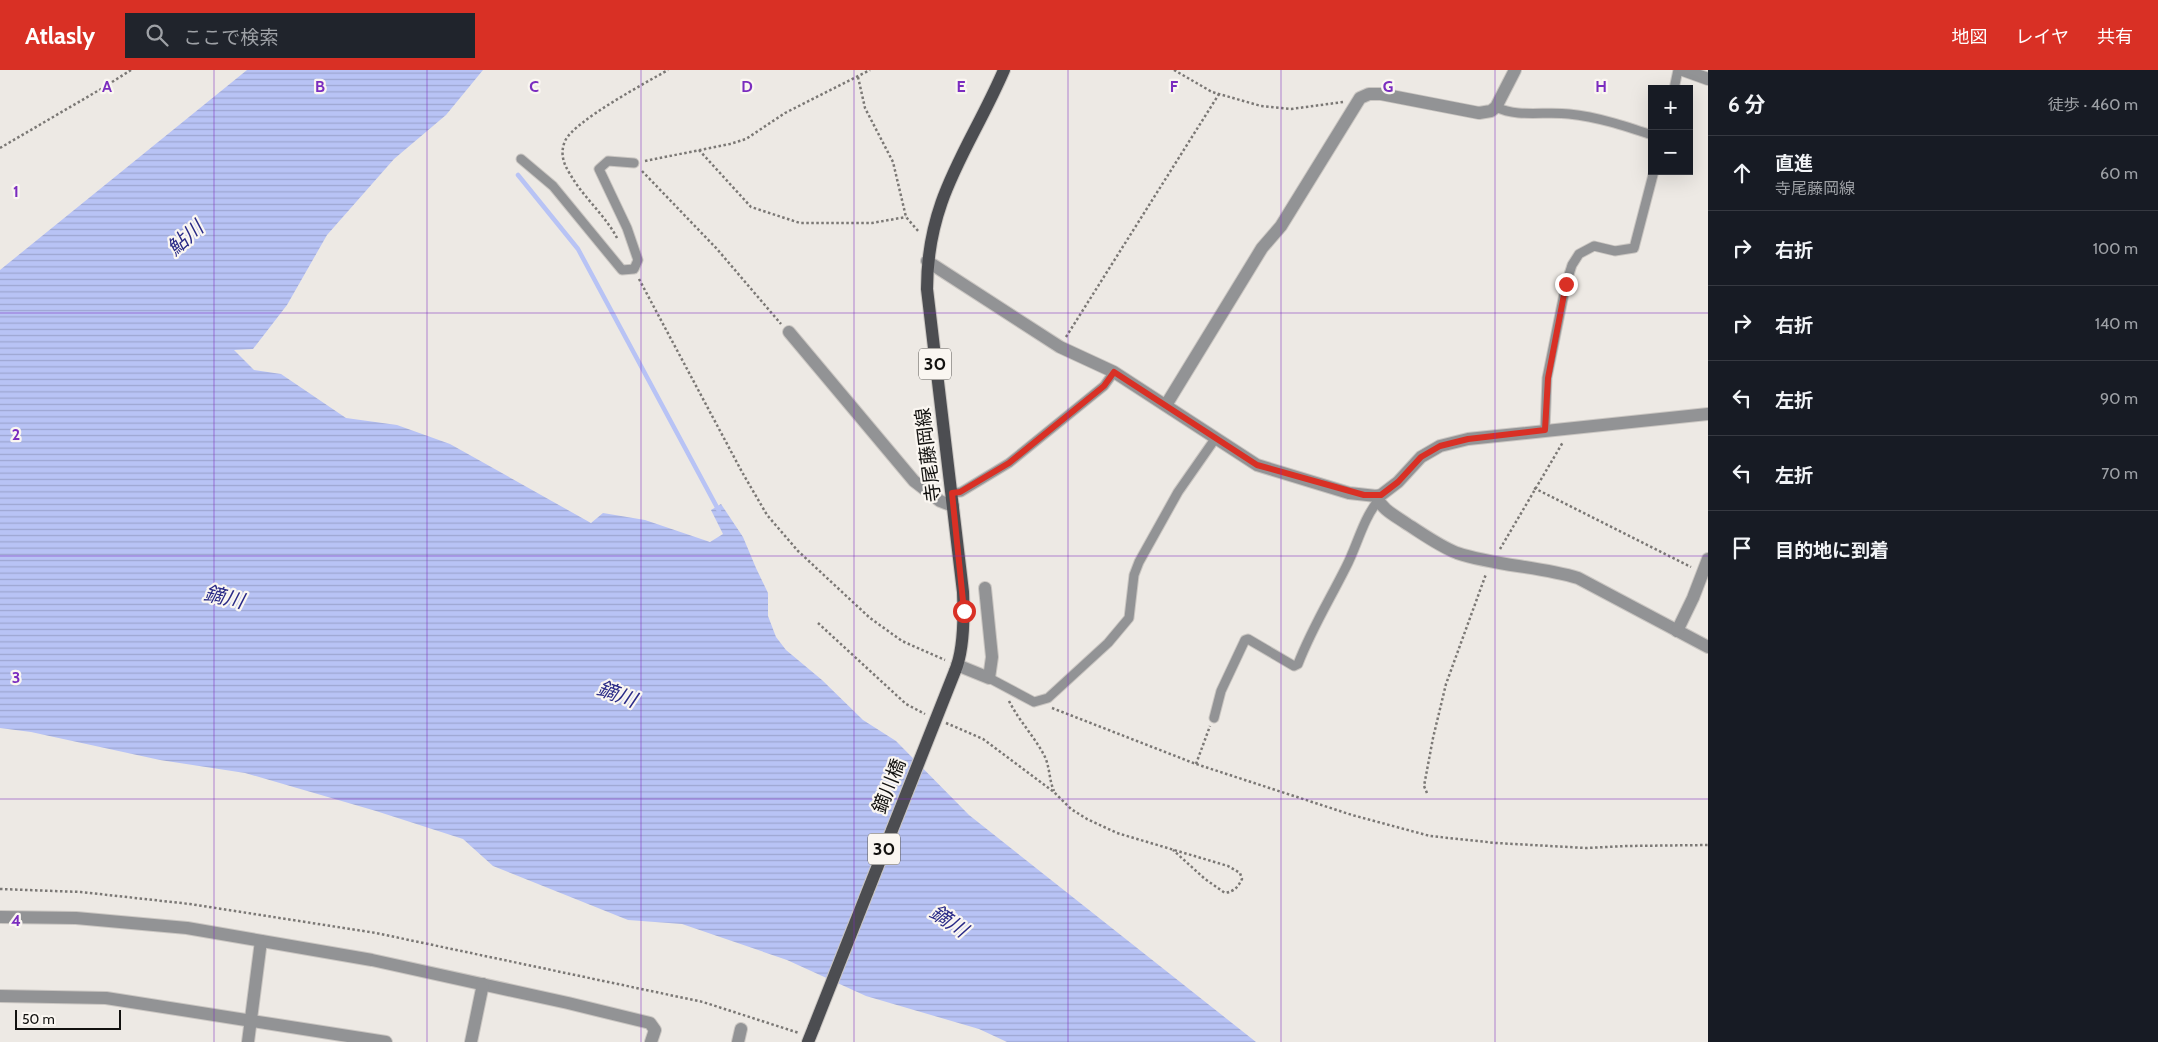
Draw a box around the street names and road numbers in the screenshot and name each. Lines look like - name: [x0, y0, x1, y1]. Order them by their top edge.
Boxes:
- road number: 30: [919, 348, 951, 380]
- street label: 寺尾藤岡線: [911, 406, 945, 504]
- street label: 鏑川橋: [868, 755, 910, 817]
- road number: 30: [868, 834, 900, 864]

